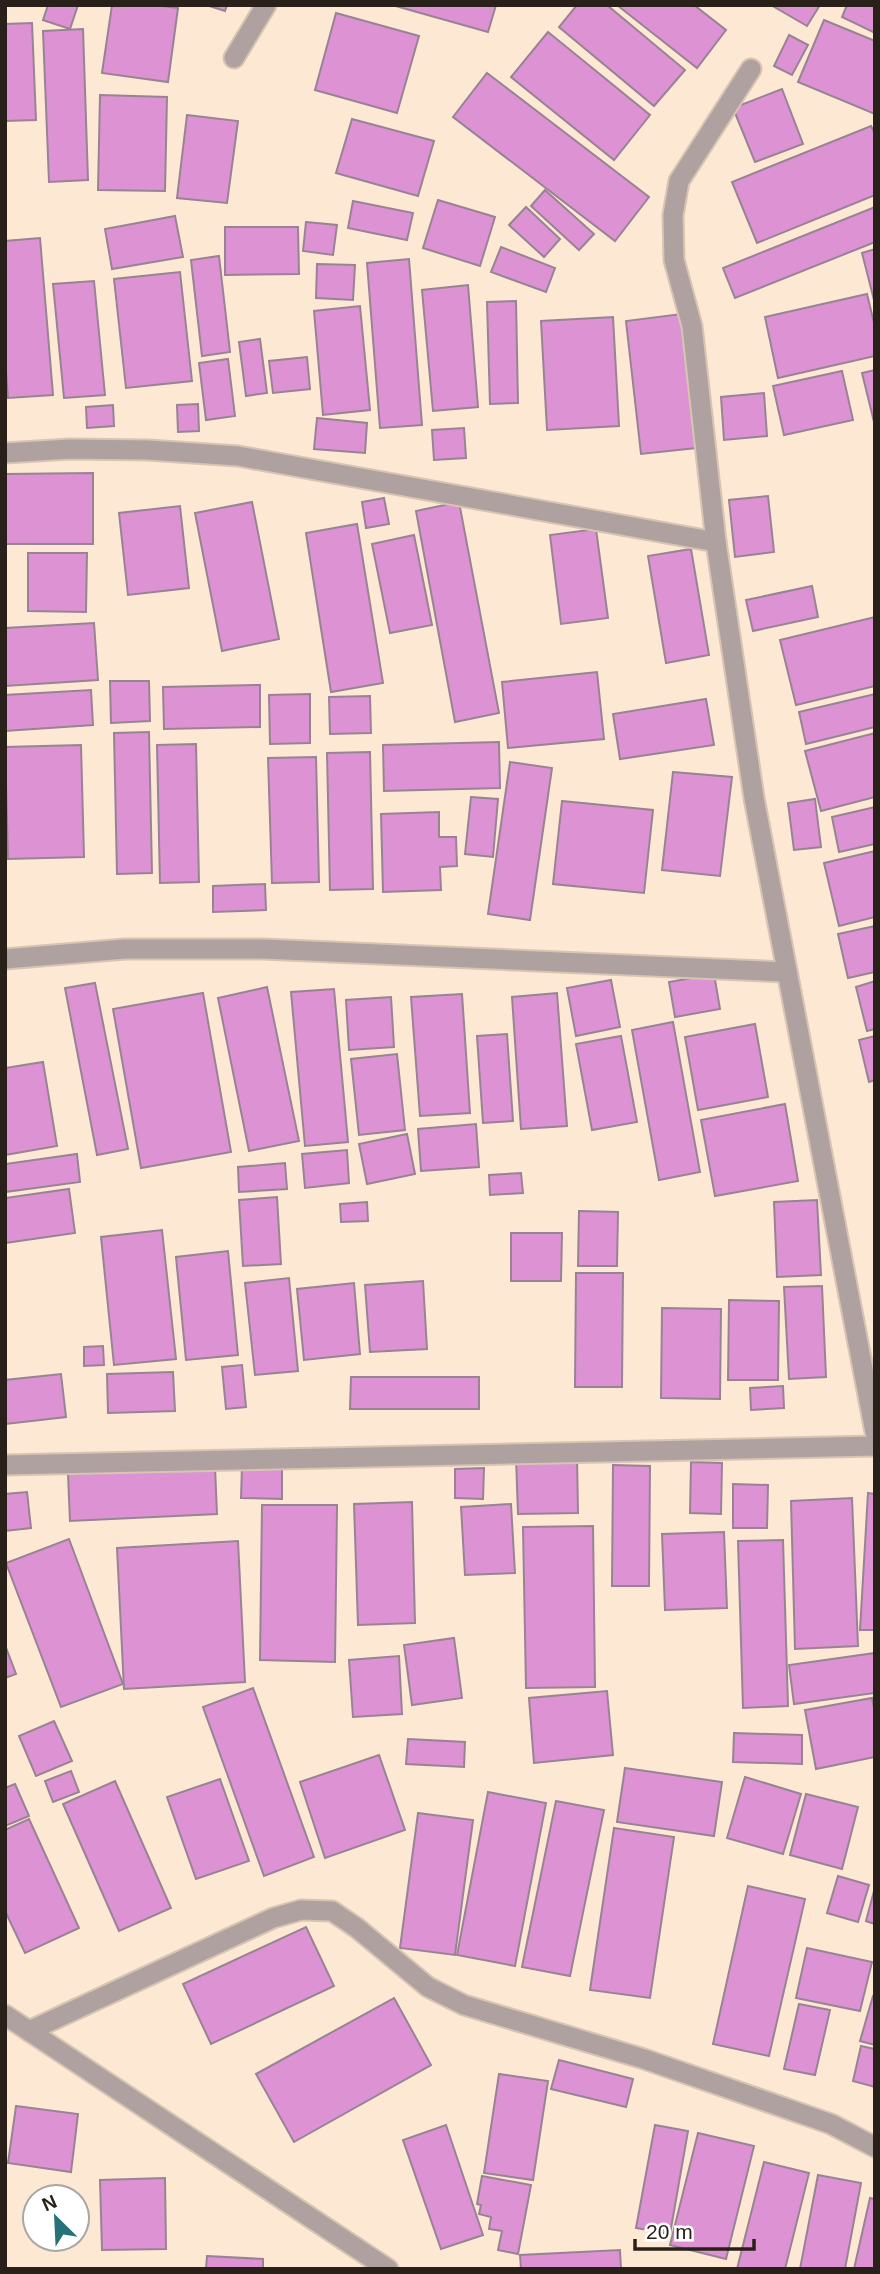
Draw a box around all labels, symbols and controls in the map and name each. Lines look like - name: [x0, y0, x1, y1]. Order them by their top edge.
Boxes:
- north arrow: [21, 2183, 91, 2253]
- text: N: [39, 2191, 60, 2215]
- scale bar: [635, 2208, 754, 2252]
- text: 20 m: [646, 2220, 693, 2243]

